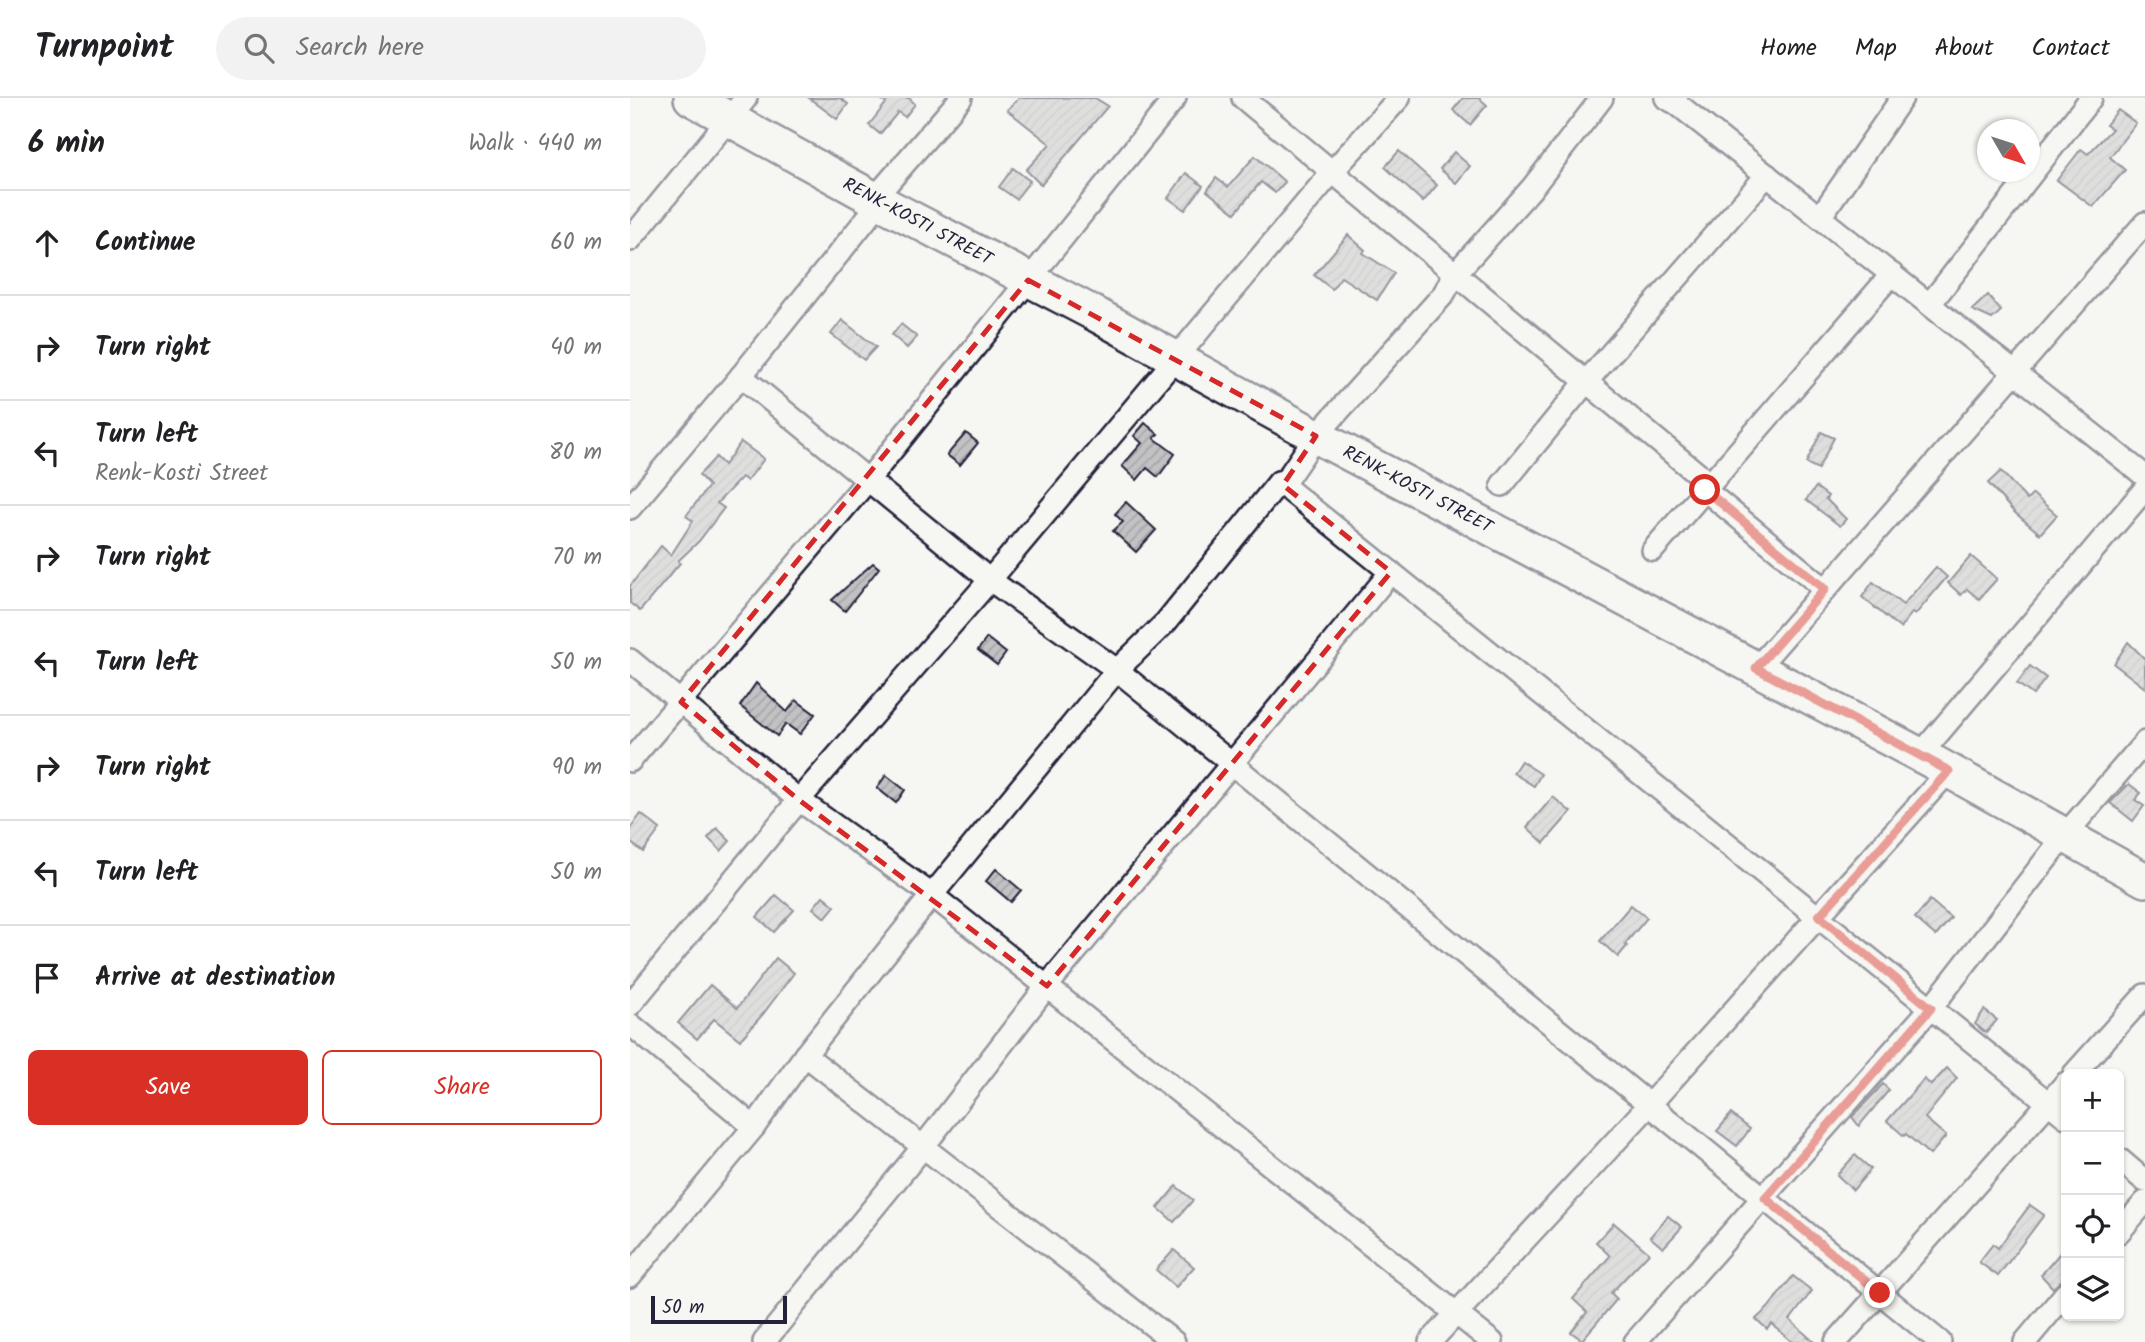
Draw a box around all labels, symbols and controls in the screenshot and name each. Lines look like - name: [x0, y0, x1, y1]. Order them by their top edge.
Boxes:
- search box: [216, 17, 706, 80]
- text: Turnpoint: [35, 22, 174, 75]
- text: Search here: [296, 27, 424, 69]
- icon: search: [240, 29, 278, 67]
- text: Home: [1760, 29, 1817, 68]
- text: Map: [1855, 29, 1897, 68]
- text: About: [1935, 29, 1993, 68]
- text: Contact: [2031, 29, 2110, 68]
- north arrow: [1977, 119, 2040, 182]
- text: 6 min: [28, 120, 105, 168]
- text: Walk · 440 m: [469, 126, 602, 162]
- street label: RENK-KOSTI STREET: [837, 171, 999, 275]
- text: Continue: [95, 222, 196, 264]
- icon: ahead: [28, 224, 66, 262]
- text: 60 m: [550, 225, 602, 261]
- text: Turn right: [95, 327, 211, 369]
- icon: right: [28, 329, 66, 367]
- text: 40 m: [550, 330, 602, 366]
- text: Turn left: [95, 414, 198, 456]
- icon: left: [28, 434, 66, 472]
- text: 80 m: [549, 435, 602, 471]
- street label: RENK-KOSTI STREET: [1337, 439, 1499, 543]
- text: Renk-Kosti Street: [95, 456, 268, 492]
- route start: [1689, 474, 1720, 505]
- text: Turn right: [95, 537, 211, 579]
- icon: right: [28, 539, 66, 577]
- text: 70 m: [552, 540, 602, 576]
- text: Turn left: [95, 642, 198, 684]
- icon: left: [28, 644, 66, 682]
- text: 50 m: [551, 645, 602, 681]
- text: Turn right: [95, 747, 211, 789]
- icon: right: [28, 749, 66, 787]
- text: 90 m: [552, 750, 602, 786]
- text: Turn left: [95, 852, 198, 894]
- icon: left: [28, 854, 66, 892]
- text: 50 m: [551, 855, 602, 891]
- text: Arrive at destination: [95, 957, 335, 999]
- icon: arrive: [28, 959, 66, 997]
- button: Save: [28, 1050, 308, 1125]
- button: Share: [322, 1050, 602, 1125]
- map controls: [2061, 1069, 2124, 1321]
- button: +: [2061, 1069, 2124, 1132]
- button: −: [2061, 1132, 2124, 1195]
- button: locate: [2061, 1195, 2124, 1258]
- button: layers: [2061, 1258, 2124, 1321]
- route end: [1864, 1277, 1895, 1308]
- scale bar: [651, 1293, 788, 1325]
- text: 50 m: [662, 1293, 704, 1323]

